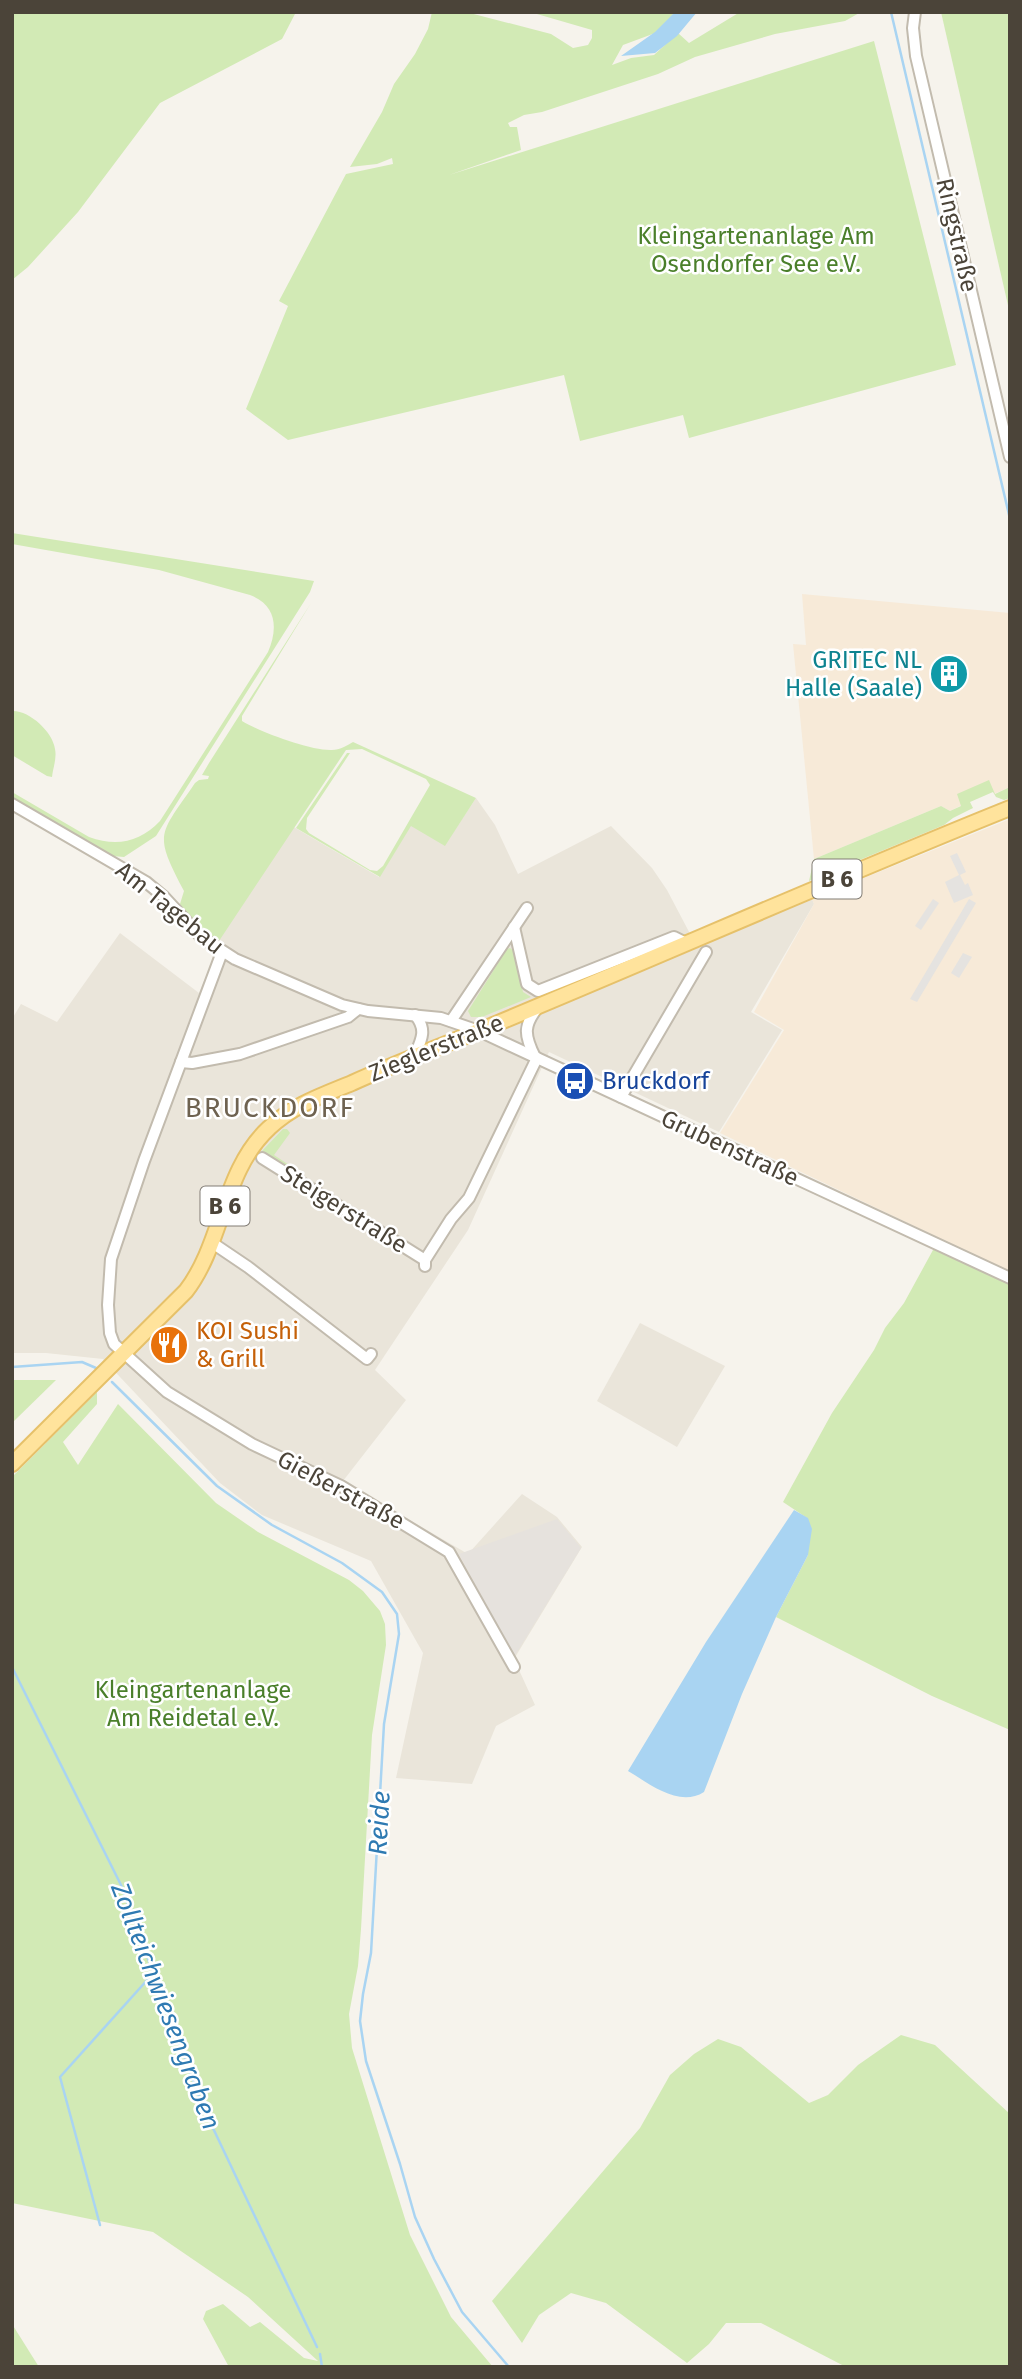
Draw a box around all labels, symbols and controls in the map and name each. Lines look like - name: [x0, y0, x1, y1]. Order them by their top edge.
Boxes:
- street label: Ringstraße: [930, 175, 984, 295]
- park label: Kleingartenanlage Am Osendorfer See e.V.: [637, 222, 875, 278]
- place label: GRITEC NL Halle (Saale): [785, 646, 922, 702]
- building icon: GRITEC NL Halle (Saale): [928, 653, 970, 695]
- street label: Am Tagebau: [110, 856, 230, 960]
- road number: B 6: [812, 860, 862, 898]
- street label: Zieglerstraße: [365, 1008, 507, 1088]
- bus stop icon: Bruckdorf: [554, 1060, 596, 1102]
- place label: Bruckdorf: [602, 1067, 711, 1095]
- district label: BRUCKDORF: [185, 1091, 355, 1124]
- street label: Grubenstraße: [657, 1104, 803, 1192]
- street label: Steigerstraße: [276, 1159, 412, 1259]
- road number: B 6: [201, 1186, 250, 1226]
- place label: KOI Sushi & Grill: [196, 1317, 299, 1373]
- restaurant icon: KOI Sushi & Grill: [148, 1324, 190, 1366]
- street label: Gießerstraße: [273, 1445, 409, 1535]
- park label: Kleingartenanlage Am Reidetal e.V.: [95, 1676, 291, 1732]
- water label: Reide: [362, 1790, 397, 1856]
- water label: Zollteichwiesengraben: [104, 1877, 227, 2134]

